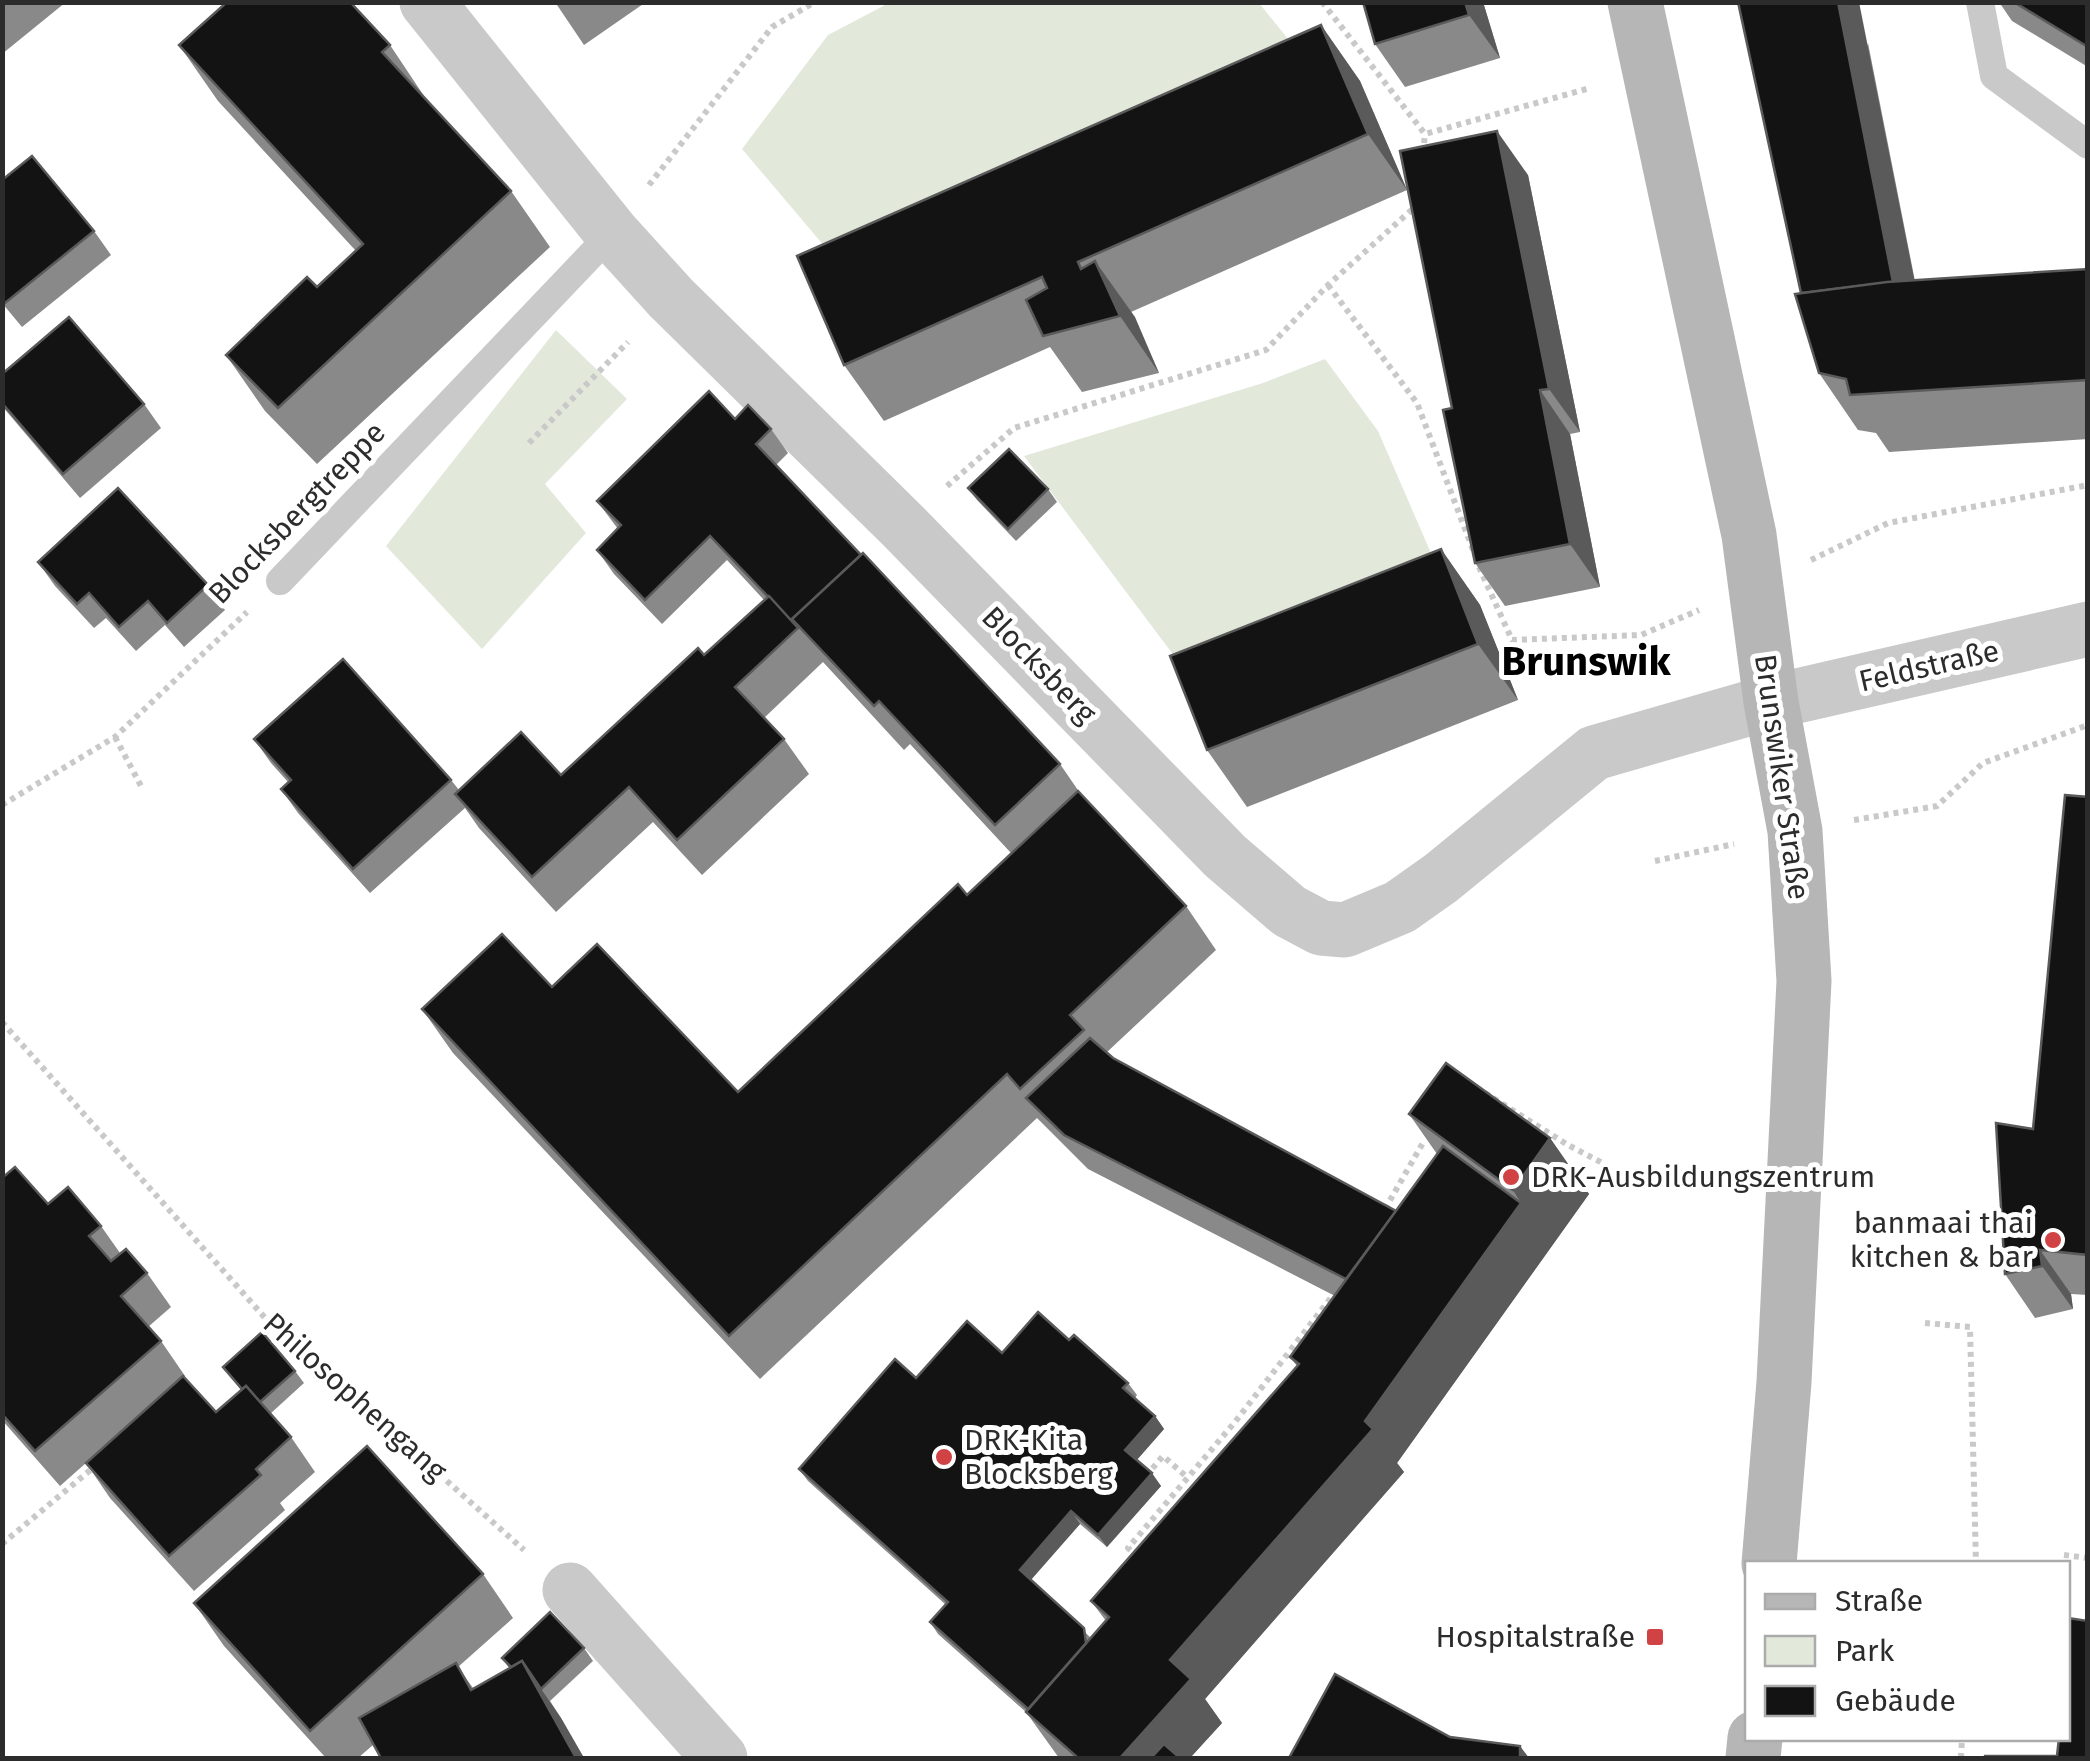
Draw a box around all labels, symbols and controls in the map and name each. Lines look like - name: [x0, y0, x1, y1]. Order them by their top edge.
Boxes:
- street label: Blocksbergtreppe: [201, 415, 393, 611]
- street label: Blocksberg: [974, 599, 1104, 731]
- street label: Feldstraße: [1856, 632, 2002, 700]
- district label: Brunswik: [1502, 638, 1671, 686]
- street label: Brunswiker Straße: [1747, 652, 1817, 902]
- place label: DRK-Ausbildungszentrum: [1531, 1159, 1875, 1195]
- marker: DRK-Ausbildungszentrum: [1500, 1166, 1522, 1188]
- place label: banmaai thai kitchen & bar: [1850, 1205, 2033, 1275]
- marker: banmaai thai kitchen & bar: [2042, 1229, 2064, 1251]
- street label: Philosophengang: [256, 1305, 454, 1489]
- place label: DRK-Kita Blocksberg: [964, 1422, 1113, 1492]
- marker: DRK-Kita Blocksberg: [933, 1446, 955, 1468]
- legend: [1745, 1561, 2070, 1741]
- text: Straße: [1835, 1583, 1923, 1619]
- place label: Hospitalstraße: [1436, 1619, 1635, 1655]
- marker: Hospitalstraße: [1644, 1626, 1666, 1648]
- text: Park: [1835, 1633, 1895, 1669]
- text: Gebäude: [1835, 1683, 1956, 1719]

